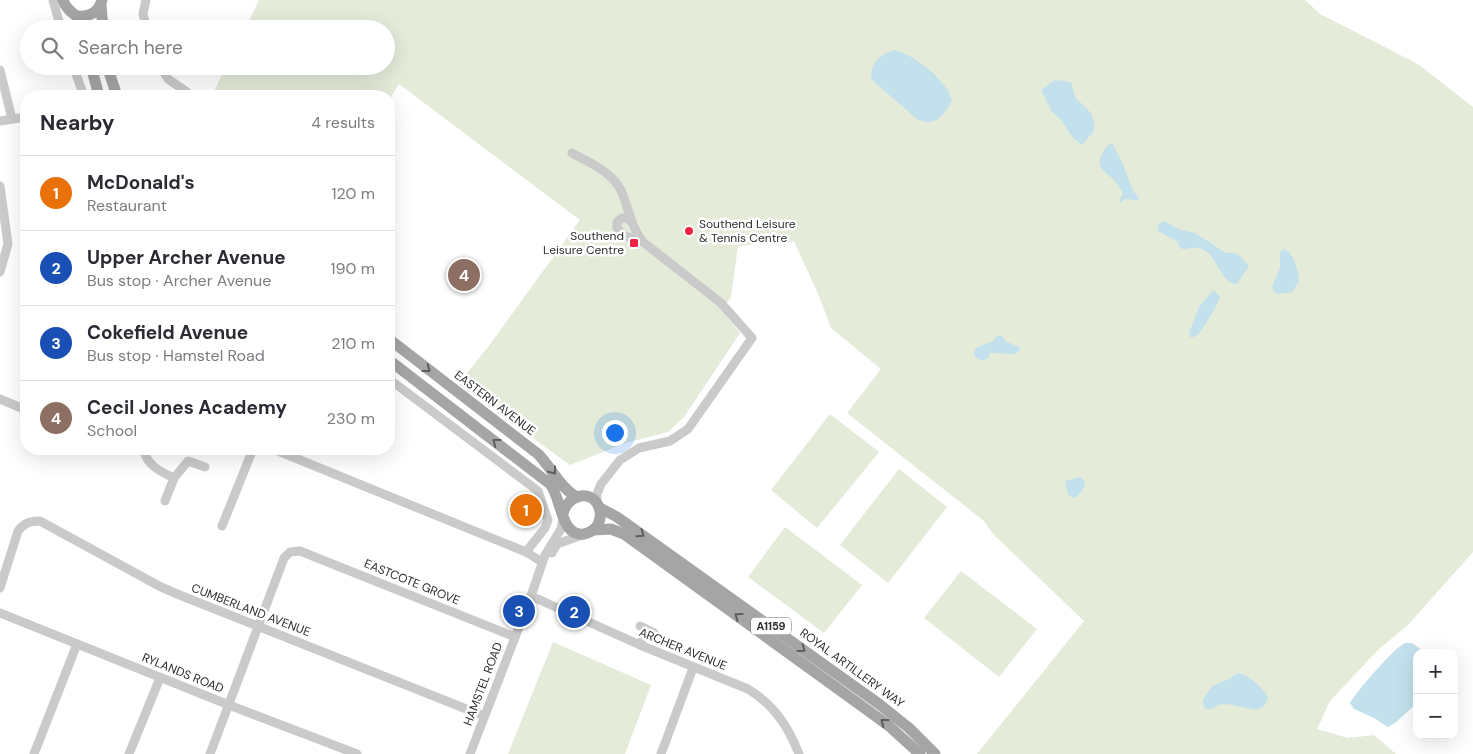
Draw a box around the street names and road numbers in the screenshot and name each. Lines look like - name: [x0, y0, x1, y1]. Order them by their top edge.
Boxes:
- street label: EASTERN AVENUE: [451, 367, 539, 439]
- street label: EASTCOTE GROVE: [362, 555, 462, 609]
- street label: CUMBERLAND AVENUE: [189, 580, 313, 640]
- road number: A1159: [751, 618, 791, 634]
- street label: ARCHER AVENUE: [637, 624, 730, 674]
- street label: ROYAL ARTILLERY WAY: [797, 625, 907, 711]
- street label: HAMSTEL ROAD: [460, 640, 506, 728]
- street label: RYLANDS ROAD: [140, 649, 226, 697]

